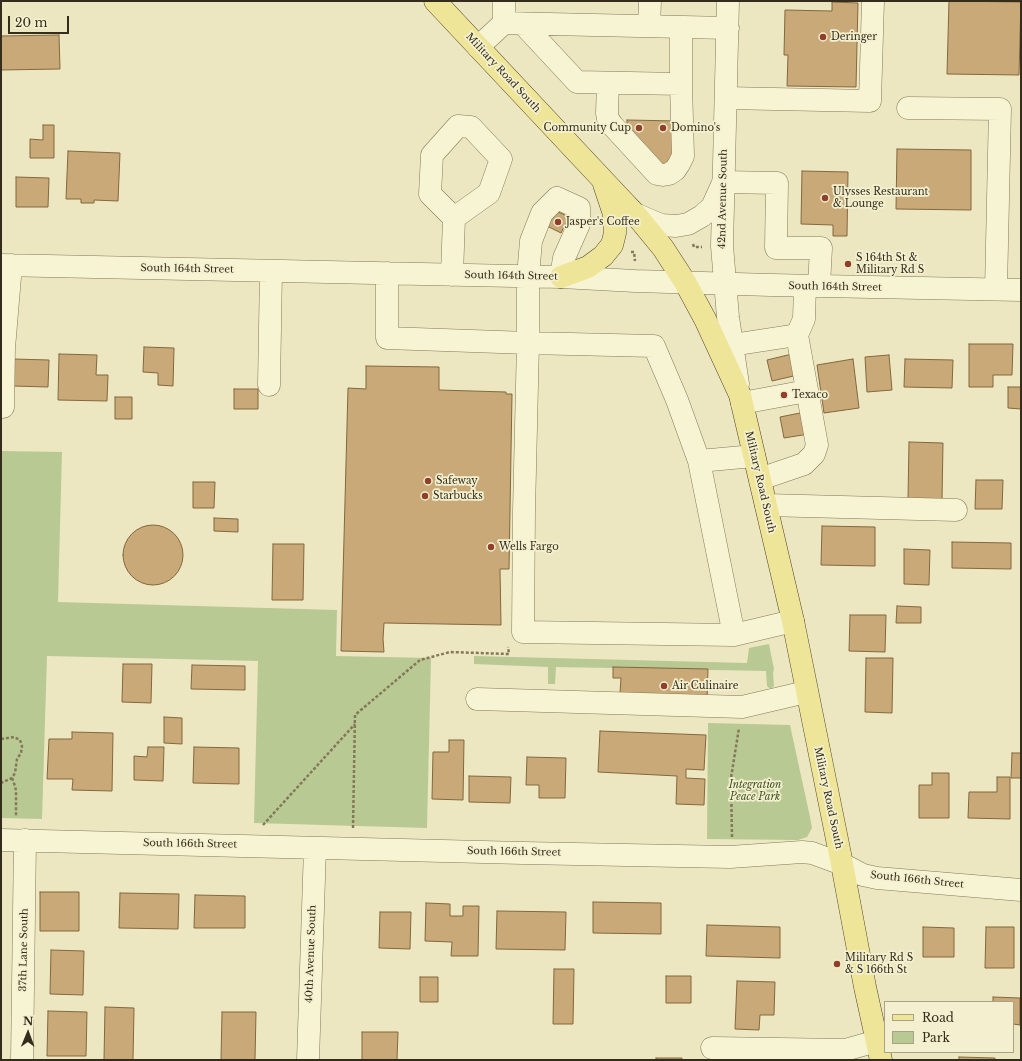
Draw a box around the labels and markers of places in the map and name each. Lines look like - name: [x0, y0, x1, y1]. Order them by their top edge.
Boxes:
- place label: Deringer: [831, 31, 877, 43]
- marker: Deringer: [818, 32, 828, 42]
- place label: Community Cup: [543, 122, 631, 134]
- place label: Domino's: [671, 122, 720, 134]
- marker: Community Cup: [634, 123, 644, 133]
- marker: Domino's: [658, 123, 668, 133]
- place label: Ulysses Restaurant & Lounge: [833, 186, 928, 210]
- marker: Ulysses Restaurant & Lounge: [820, 193, 830, 203]
- place label: Jasper's Coffee: [566, 216, 640, 228]
- marker: Jasper's Coffee: [553, 217, 563, 227]
- place label: S 164th St & Military Rd S: [856, 252, 924, 276]
- marker: S 164th St & Military Rd S: [843, 259, 853, 269]
- place label: Texaco: [792, 389, 828, 401]
- marker: Texaco: [779, 390, 789, 400]
- place label: Safeway: [436, 475, 478, 487]
- marker: Safeway: [423, 476, 433, 486]
- place label: Starbucks: [433, 490, 483, 502]
- marker: Starbucks: [420, 491, 430, 501]
- place label: Wells Fargo: [499, 541, 559, 553]
- marker: Wells Fargo: [486, 542, 496, 552]
- place label: Air Culinaire: [672, 680, 738, 692]
- marker: Air Culinaire: [659, 681, 669, 691]
- place label: Military Rd S & S 166th St: [845, 952, 913, 976]
- marker: Military Rd S & S 166th St: [832, 959, 842, 969]

